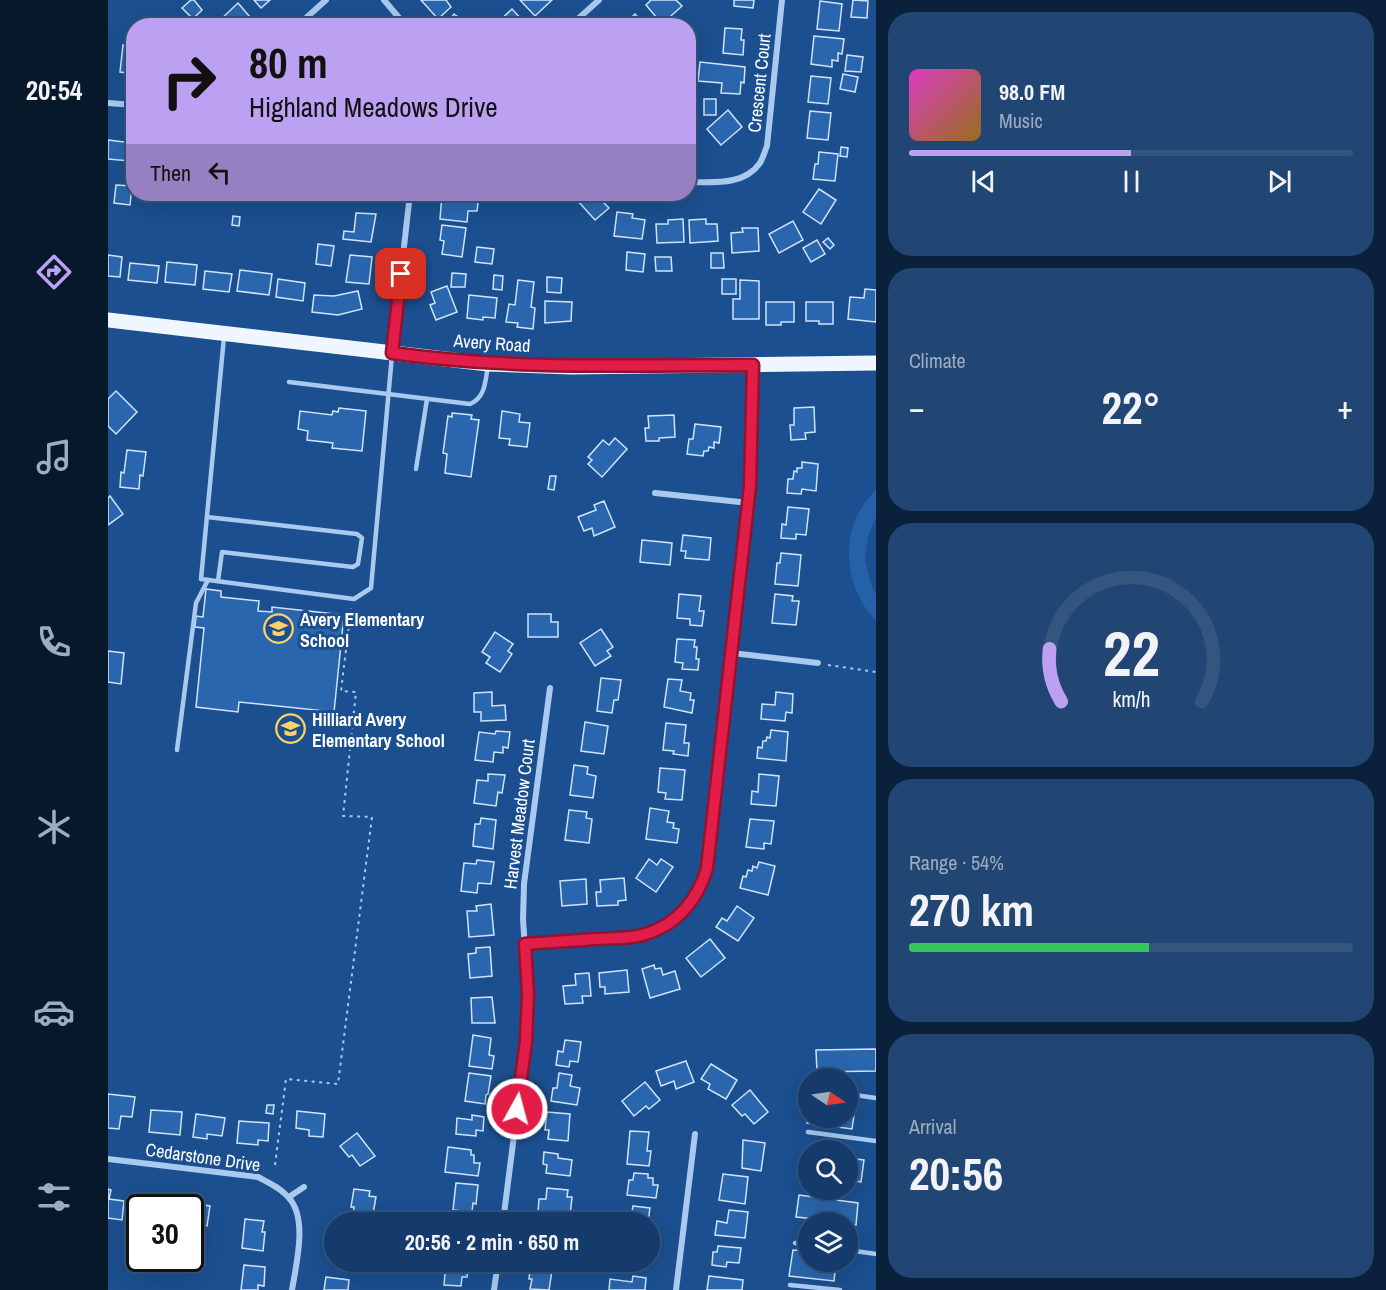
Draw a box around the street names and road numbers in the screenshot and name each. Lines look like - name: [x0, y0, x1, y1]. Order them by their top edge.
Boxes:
- street label: Crescent Court: [741, 32, 777, 134]
- street label: Avery Road: [452, 328, 531, 358]
- street label: Harvest Meadow Court: [497, 738, 541, 890]
- street label: Cedarstone Drive: [144, 1137, 262, 1177]

